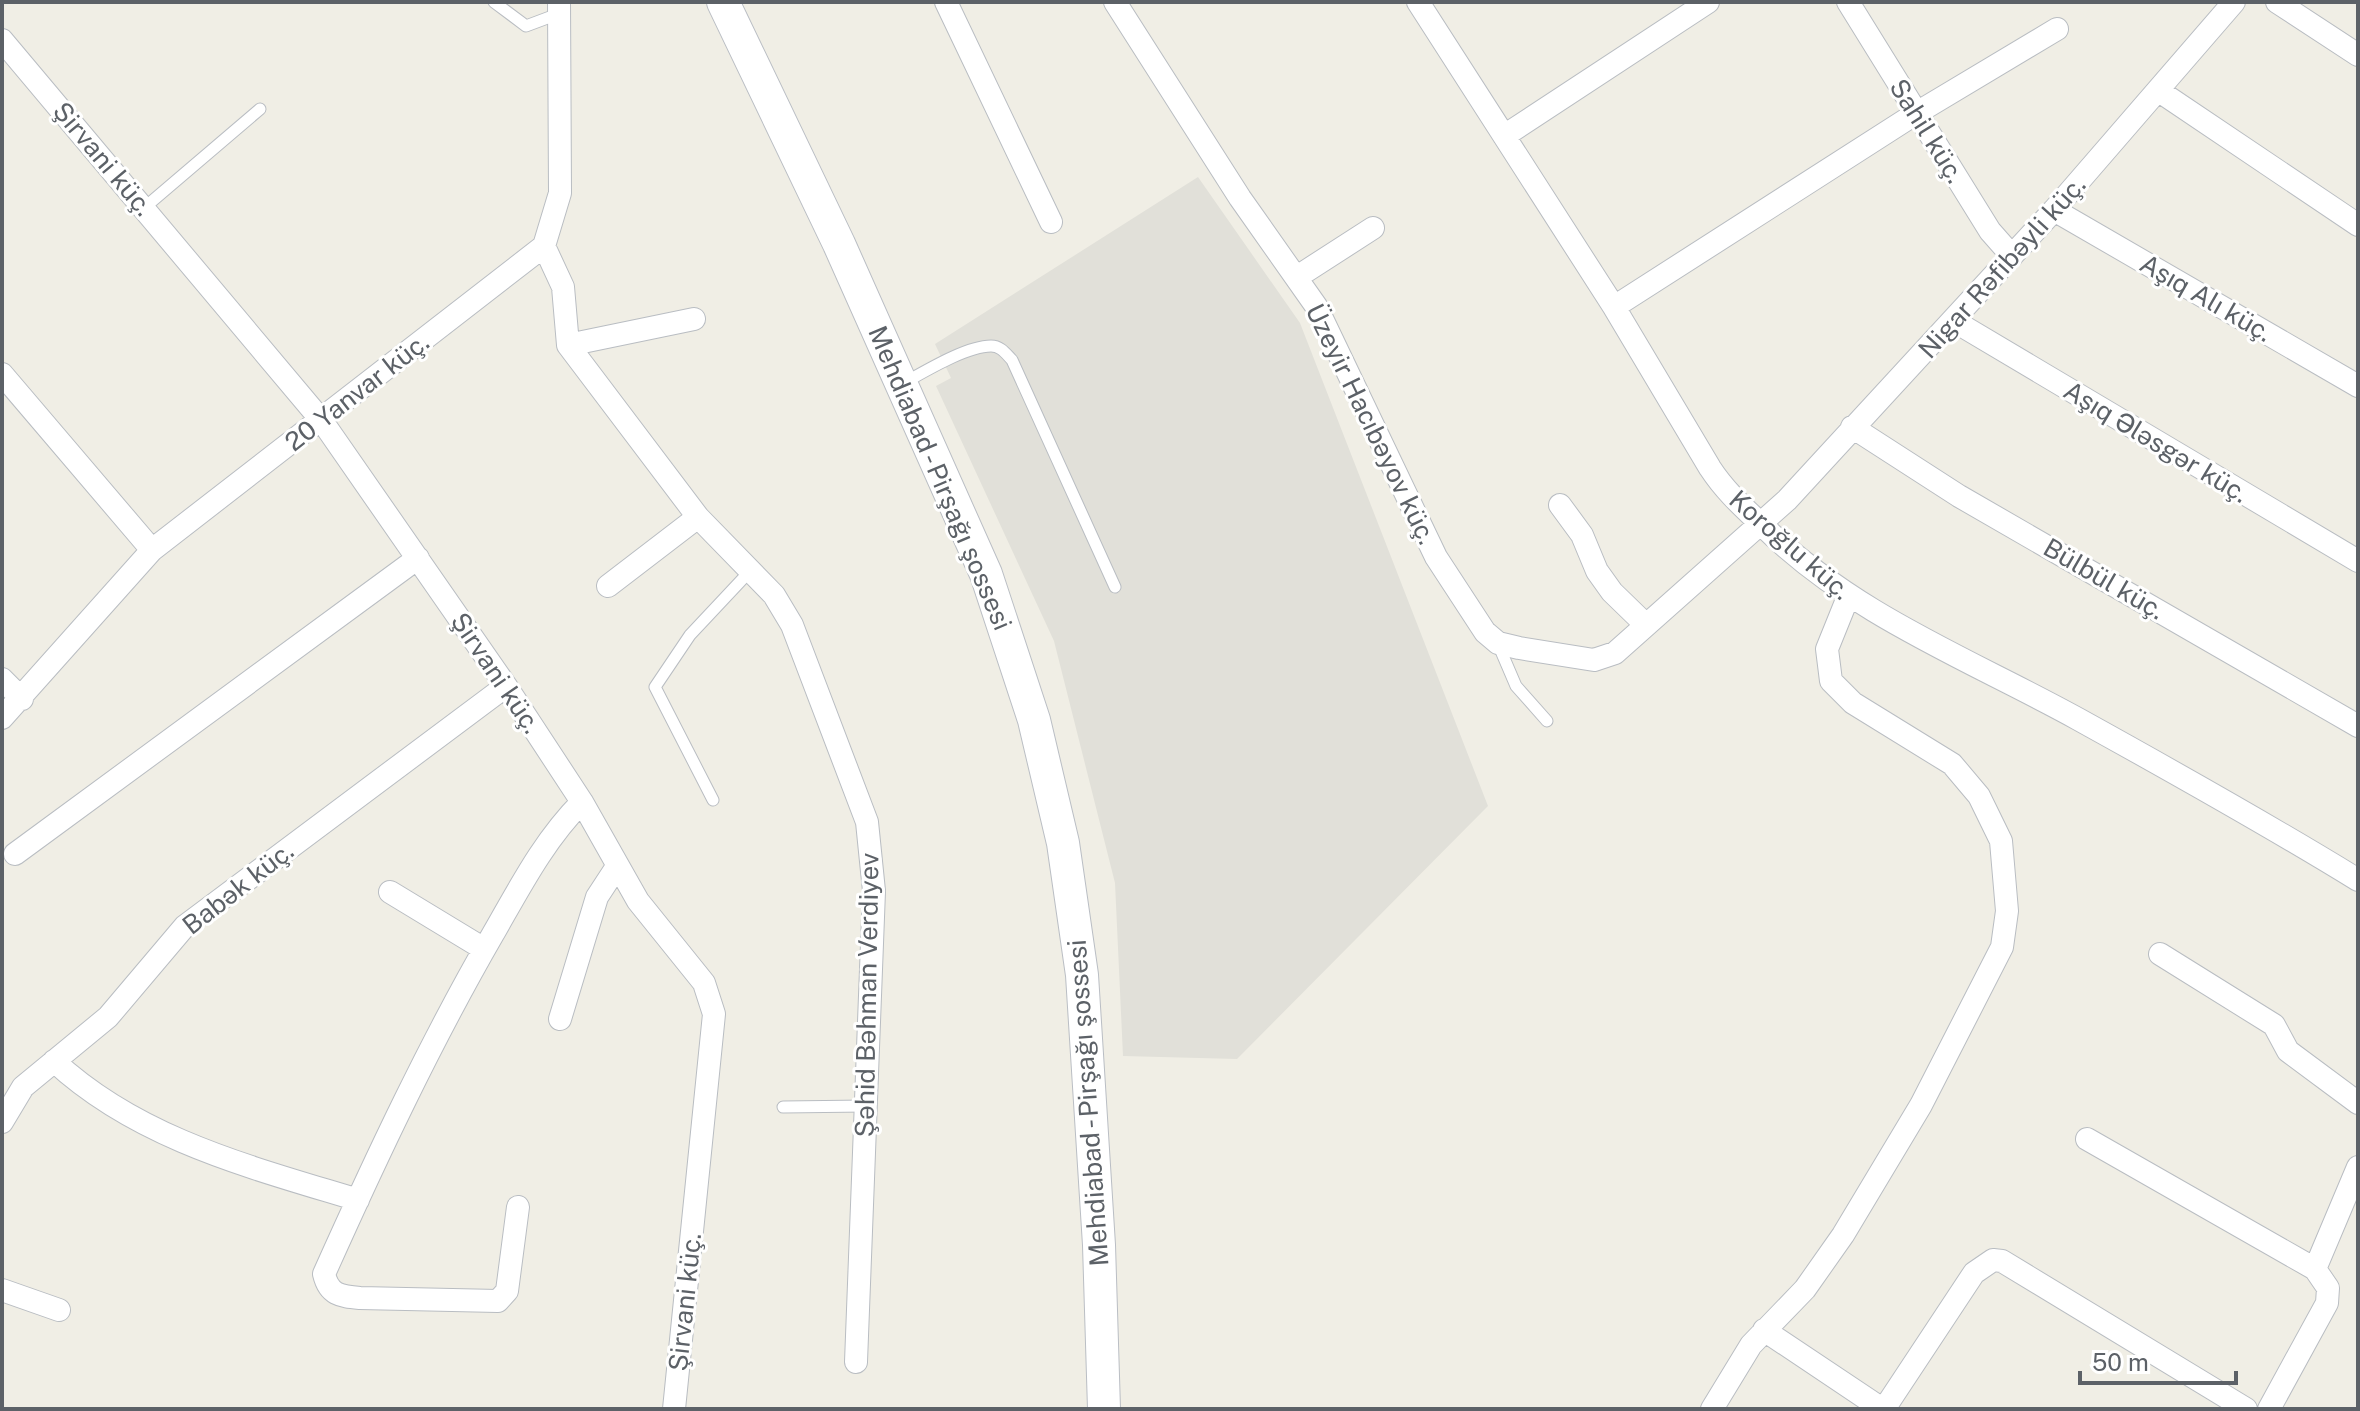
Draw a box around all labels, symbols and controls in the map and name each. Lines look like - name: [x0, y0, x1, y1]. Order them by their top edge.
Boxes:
- street label: Sahil küç.: [1883, 73, 1972, 189]
- street label: Şirvani küç.: [47, 96, 160, 222]
- street label: Nigar Rəfibəyli küç.: [1912, 169, 2092, 364]
- street label: Aşıq Alı küç.: [2135, 247, 2278, 348]
- street label: Üzeyir Hacıbəyov küç.: [1300, 298, 1443, 549]
- street label: Mehdiabad - Pirşağı şossesi: [862, 321, 1019, 635]
- street label: 20 Yanvar küç.: [279, 326, 435, 457]
- street label: Aşıq Ələsgər küç.: [2058, 374, 2254, 509]
- street label: Koroğlu küç.: [1723, 483, 1857, 606]
- street label: Bülbül küç.: [2038, 531, 2170, 626]
- street label: Şirvani küç.: [445, 606, 548, 739]
- street label: Babək küç.: [176, 835, 299, 941]
- street label: Şəhid Bəhman Verdiyev: [849, 852, 884, 1137]
- street label: Mehdiabad - Pirşağı şossesi: [1061, 939, 1114, 1267]
- street label: Şirvani küç.: [662, 1231, 707, 1373]
- scale bar: [2080, 1335, 2236, 1385]
- text: 50 m: [2092, 1348, 2149, 1376]

